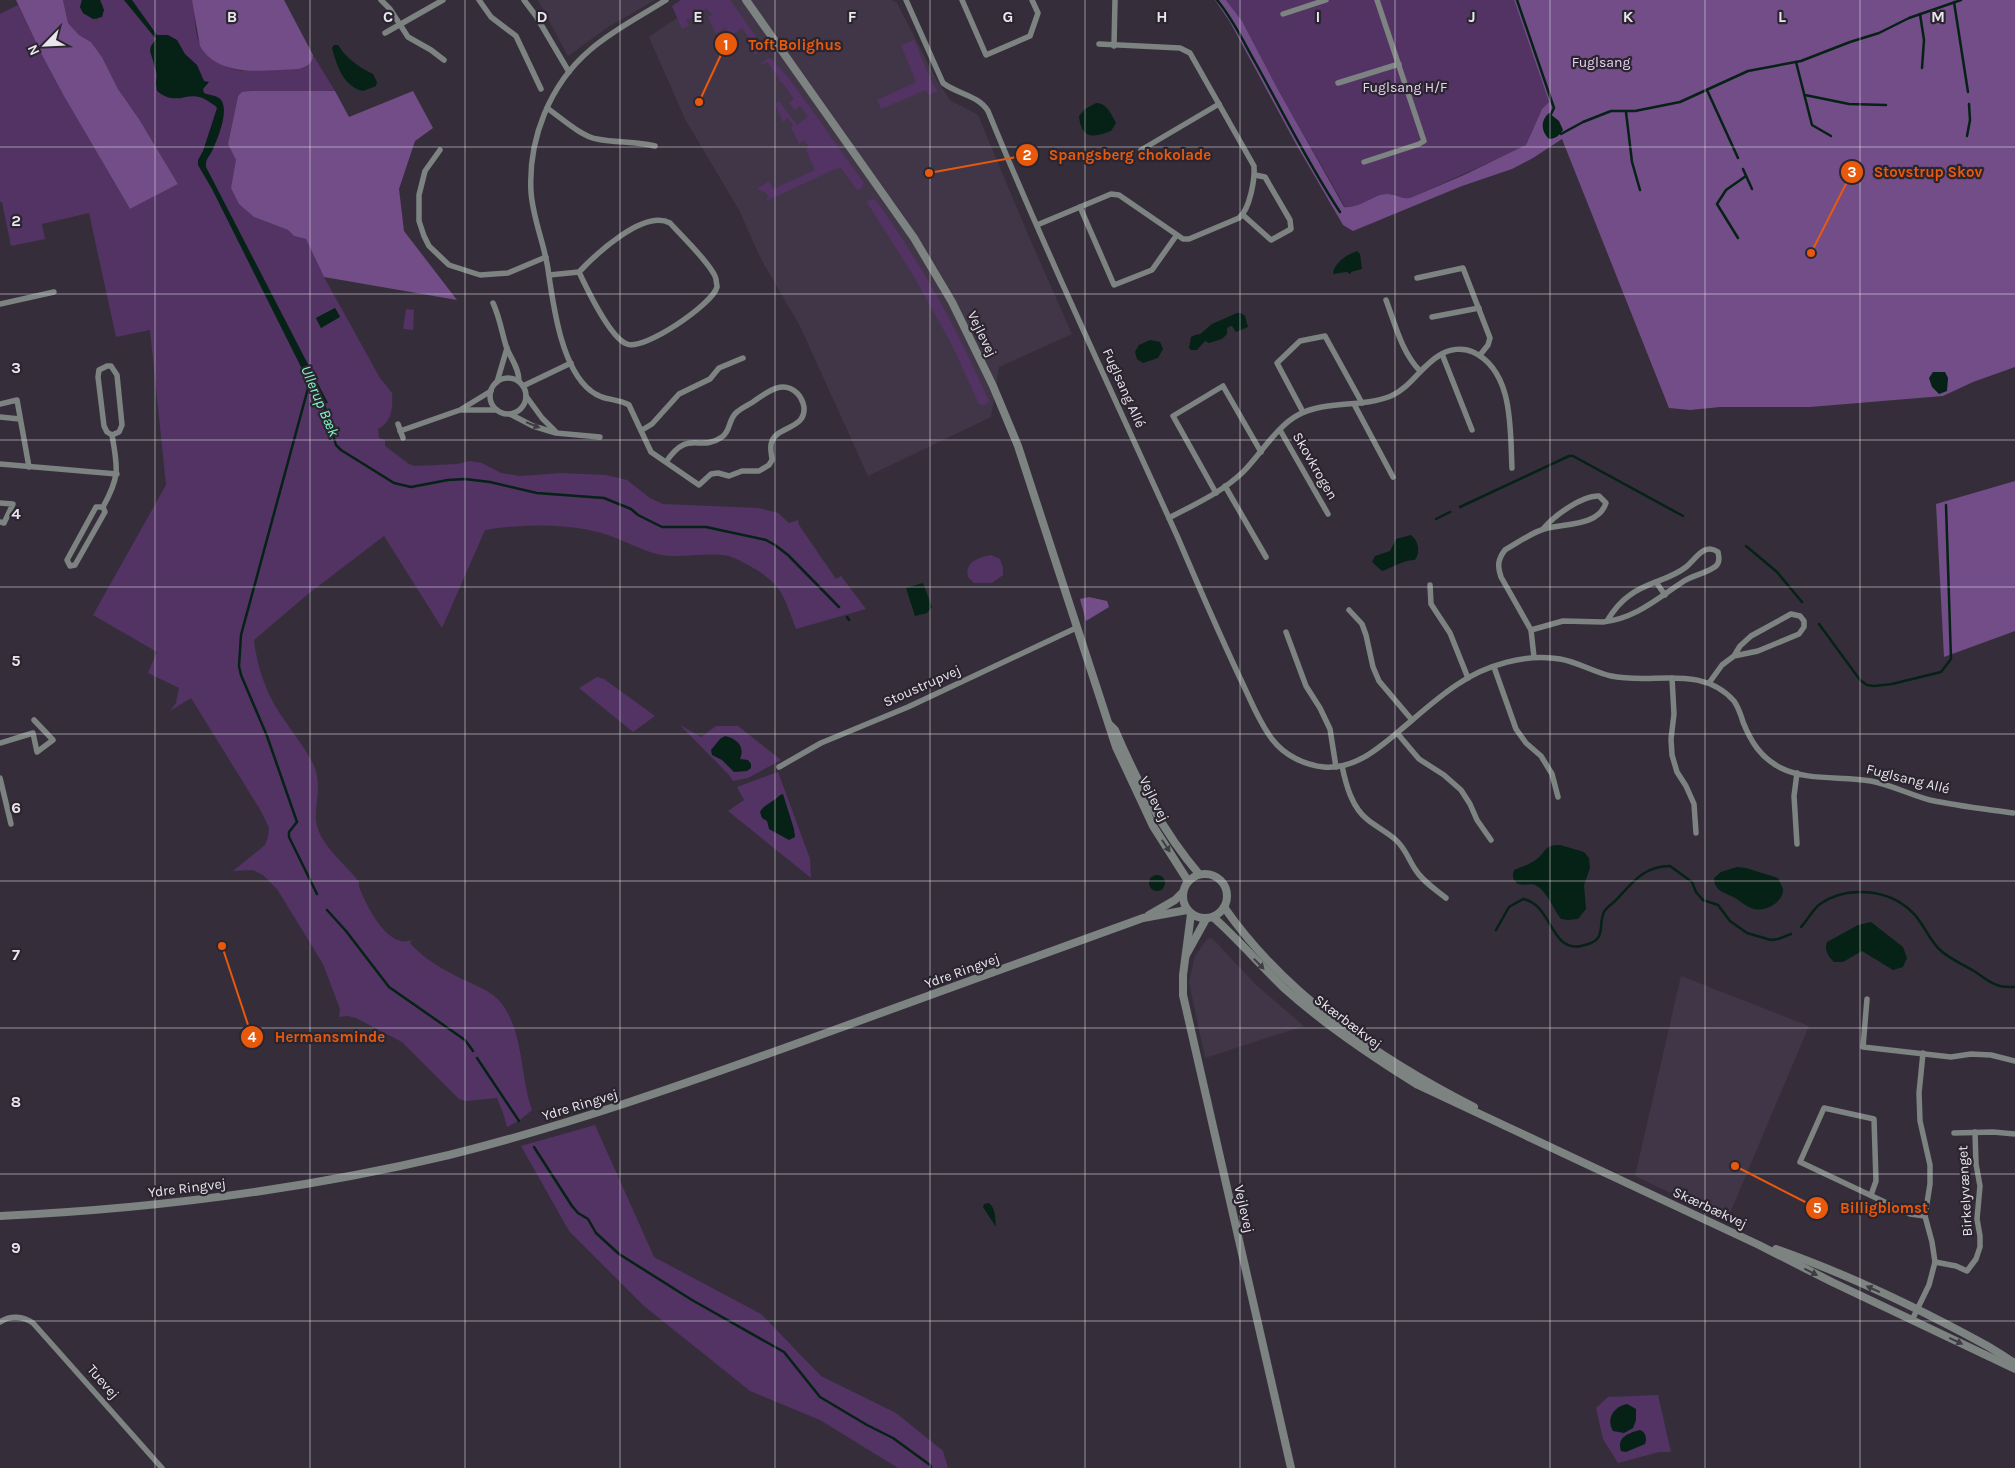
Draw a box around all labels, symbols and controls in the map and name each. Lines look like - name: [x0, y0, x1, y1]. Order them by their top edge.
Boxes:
- text: B: [227, 7, 237, 26]
- text: C: [383, 7, 393, 26]
- text: D: [537, 7, 548, 26]
- text: E: [693, 7, 703, 26]
- text: F: [848, 7, 857, 26]
- text: G: [1003, 7, 1013, 26]
- text: H: [1156, 7, 1168, 26]
- text: I: [1316, 7, 1320, 26]
- text: J: [1468, 7, 1476, 26]
- text: K: [1623, 7, 1634, 26]
- text: L: [1778, 7, 1786, 26]
- text: M: [1931, 7, 1945, 26]
- north arrow: [20, 20, 70, 70]
- callout: Toft Bolighus: [713, 29, 852, 59]
- text: 1: [723, 36, 729, 54]
- text: Toft Bolighus: [748, 36, 842, 54]
- text: N: [24, 42, 43, 58]
- park label: Fuglsang: [1572, 54, 1630, 71]
- park label: Fuglsang H/F: [1363, 79, 1447, 96]
- callout: Spangsberg chokolade: [1014, 140, 1222, 170]
- text: 2: [1022, 146, 1032, 164]
- text: Spangsberg chokolade: [1049, 146, 1211, 164]
- callout: Stovstrup Skov: [1839, 157, 1993, 187]
- text: 3: [1847, 163, 1857, 181]
- text: Stovstrup Skov: [1874, 163, 1982, 181]
- text: 2: [11, 211, 21, 230]
- street label: Vejlevej: [964, 308, 1000, 360]
- street label: Fuglsang Allé: [1099, 346, 1149, 430]
- text: 3: [11, 358, 21, 377]
- water label: Ullerup Bæk: [297, 363, 343, 440]
- one-way arrow: [525, 421, 540, 429]
- street label: Skovkrogen: [1289, 429, 1341, 503]
- text: 4: [11, 504, 21, 523]
- text: 5: [11, 651, 21, 670]
- street label: Stoustrupvej: [881, 661, 963, 711]
- street label: Fuglsang Allé: [1865, 760, 1951, 798]
- street label: Vejlevej: [1135, 773, 1173, 825]
- text: 6: [11, 798, 21, 817]
- one-way arrow: [1161, 840, 1171, 853]
- text: 7: [12, 945, 20, 964]
- street label: Ydre Ringvej: [922, 950, 1002, 992]
- one-way arrow: [1253, 958, 1265, 970]
- street label: Skærbækvej: [1311, 991, 1385, 1053]
- callout: Hermansminde: [240, 1022, 395, 1052]
- text: 4: [248, 1028, 257, 1046]
- text: Hermansminde: [275, 1028, 385, 1046]
- street label: Ydre Ringvej: [540, 1085, 620, 1125]
- text: 8: [11, 1092, 21, 1111]
- street label: Birkelyvænget: [1954, 1145, 1976, 1237]
- street label: Ydre Ringvej: [147, 1175, 227, 1201]
- street label: Vejlevej: [1230, 1183, 1258, 1235]
- street label: Skærbækvej: [1670, 1183, 1750, 1233]
- callout: Billigblomst: [1805, 1193, 1938, 1223]
- text: 5: [1813, 1199, 1822, 1217]
- text: Billigblomst: [1840, 1199, 1928, 1217]
- text: 9: [11, 1238, 21, 1257]
- one-way arrow: [1804, 1268, 1818, 1276]
- one-way arrow: [1866, 1285, 1880, 1293]
- one-way arrow: [1949, 1337, 1963, 1345]
- street label: Tuevej: [83, 1361, 123, 1403]

